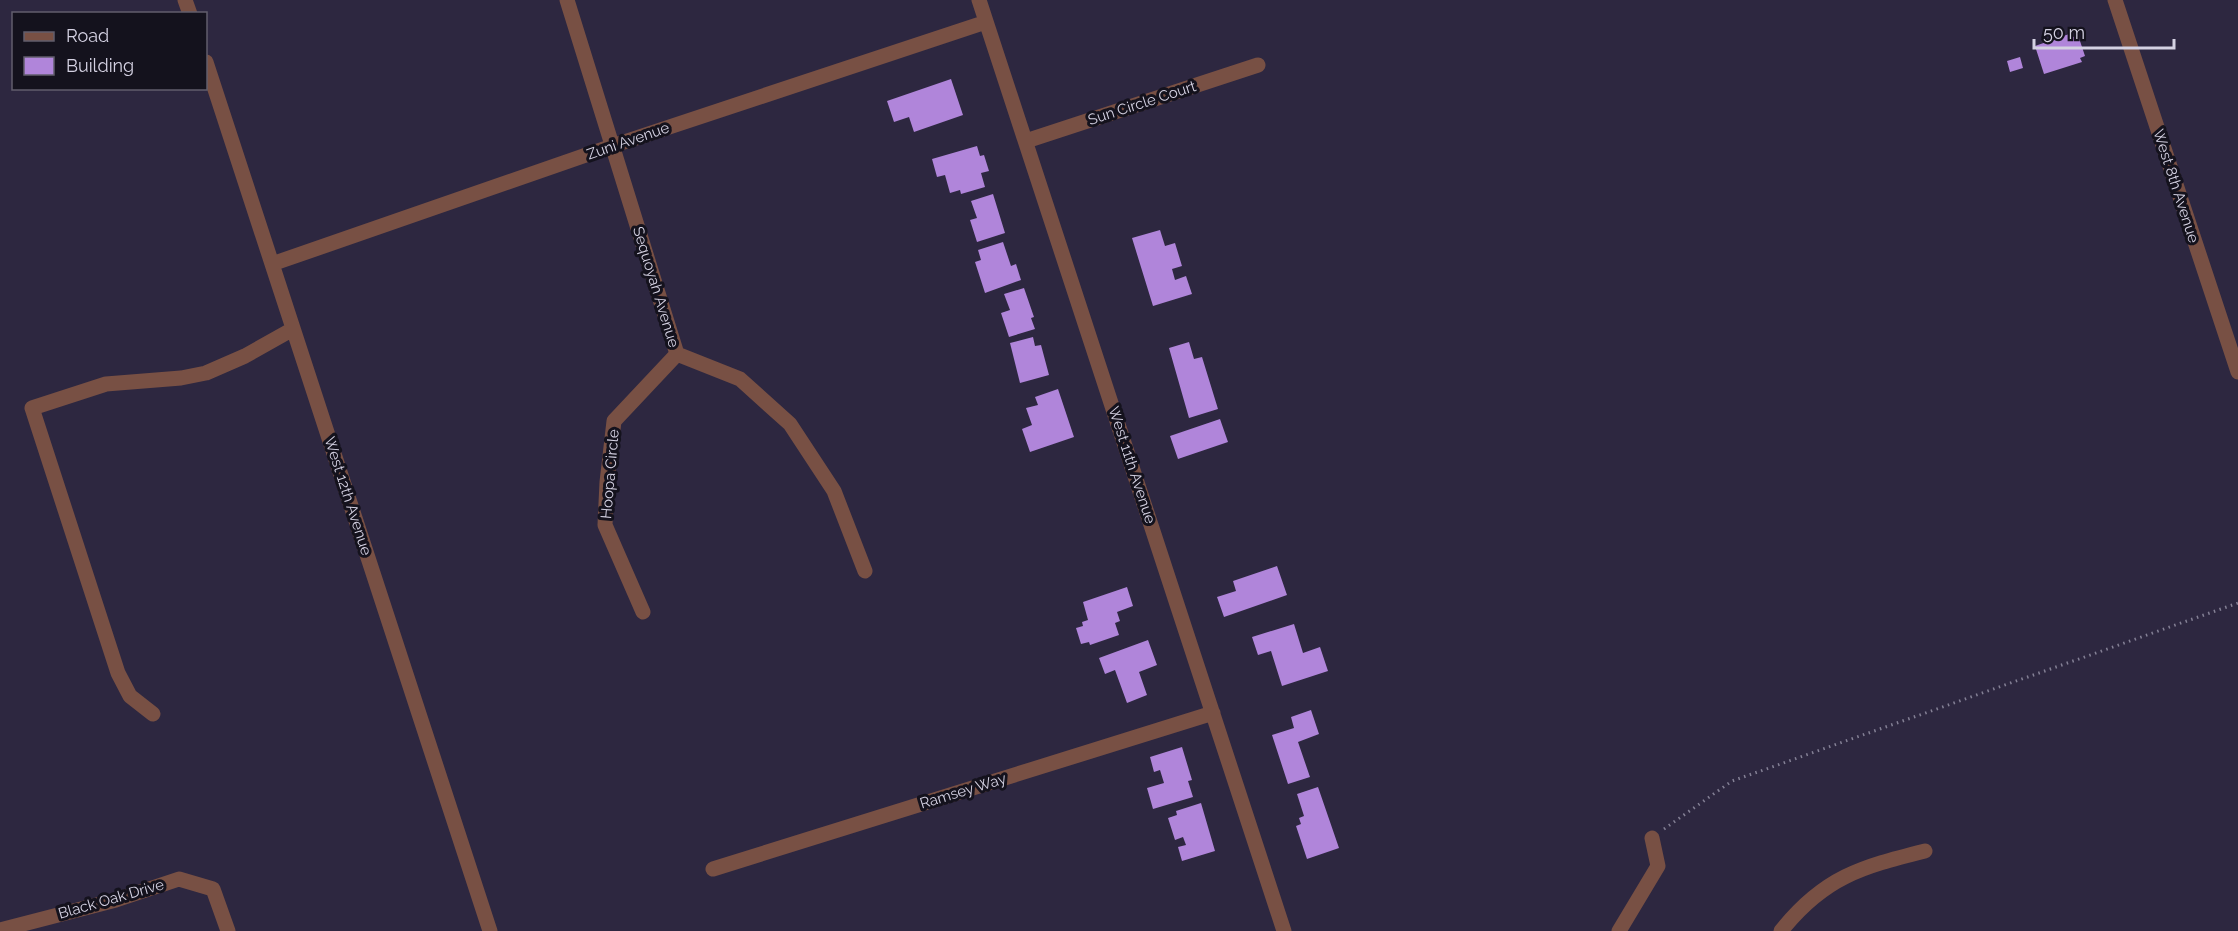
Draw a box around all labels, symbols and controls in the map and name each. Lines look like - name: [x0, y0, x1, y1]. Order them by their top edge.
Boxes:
- legend: [12, 12, 207, 90]
- scale bar: [2034, 12, 2174, 50]
- text: 50 m: [2043, 22, 2085, 43]
- text: Road: [66, 25, 109, 46]
- text: Building: [66, 55, 134, 76]
- street label: Sun Circle Court: [1086, 77, 1198, 129]
- street label: Zuni Avenue: [584, 118, 672, 164]
- street label: West 8th Avenue: [2149, 127, 2203, 245]
- street label: Sequoyah Avenue: [629, 224, 683, 350]
- street label: West 11th Avenue: [1105, 404, 1159, 526]
- street label: Hoopa Circle: [597, 428, 623, 519]
- street label: West 12th Avenue: [320, 434, 376, 558]
- street label: Ramsey Way: [918, 769, 1008, 813]
- street label: Black Oak Drive: [56, 875, 166, 923]

